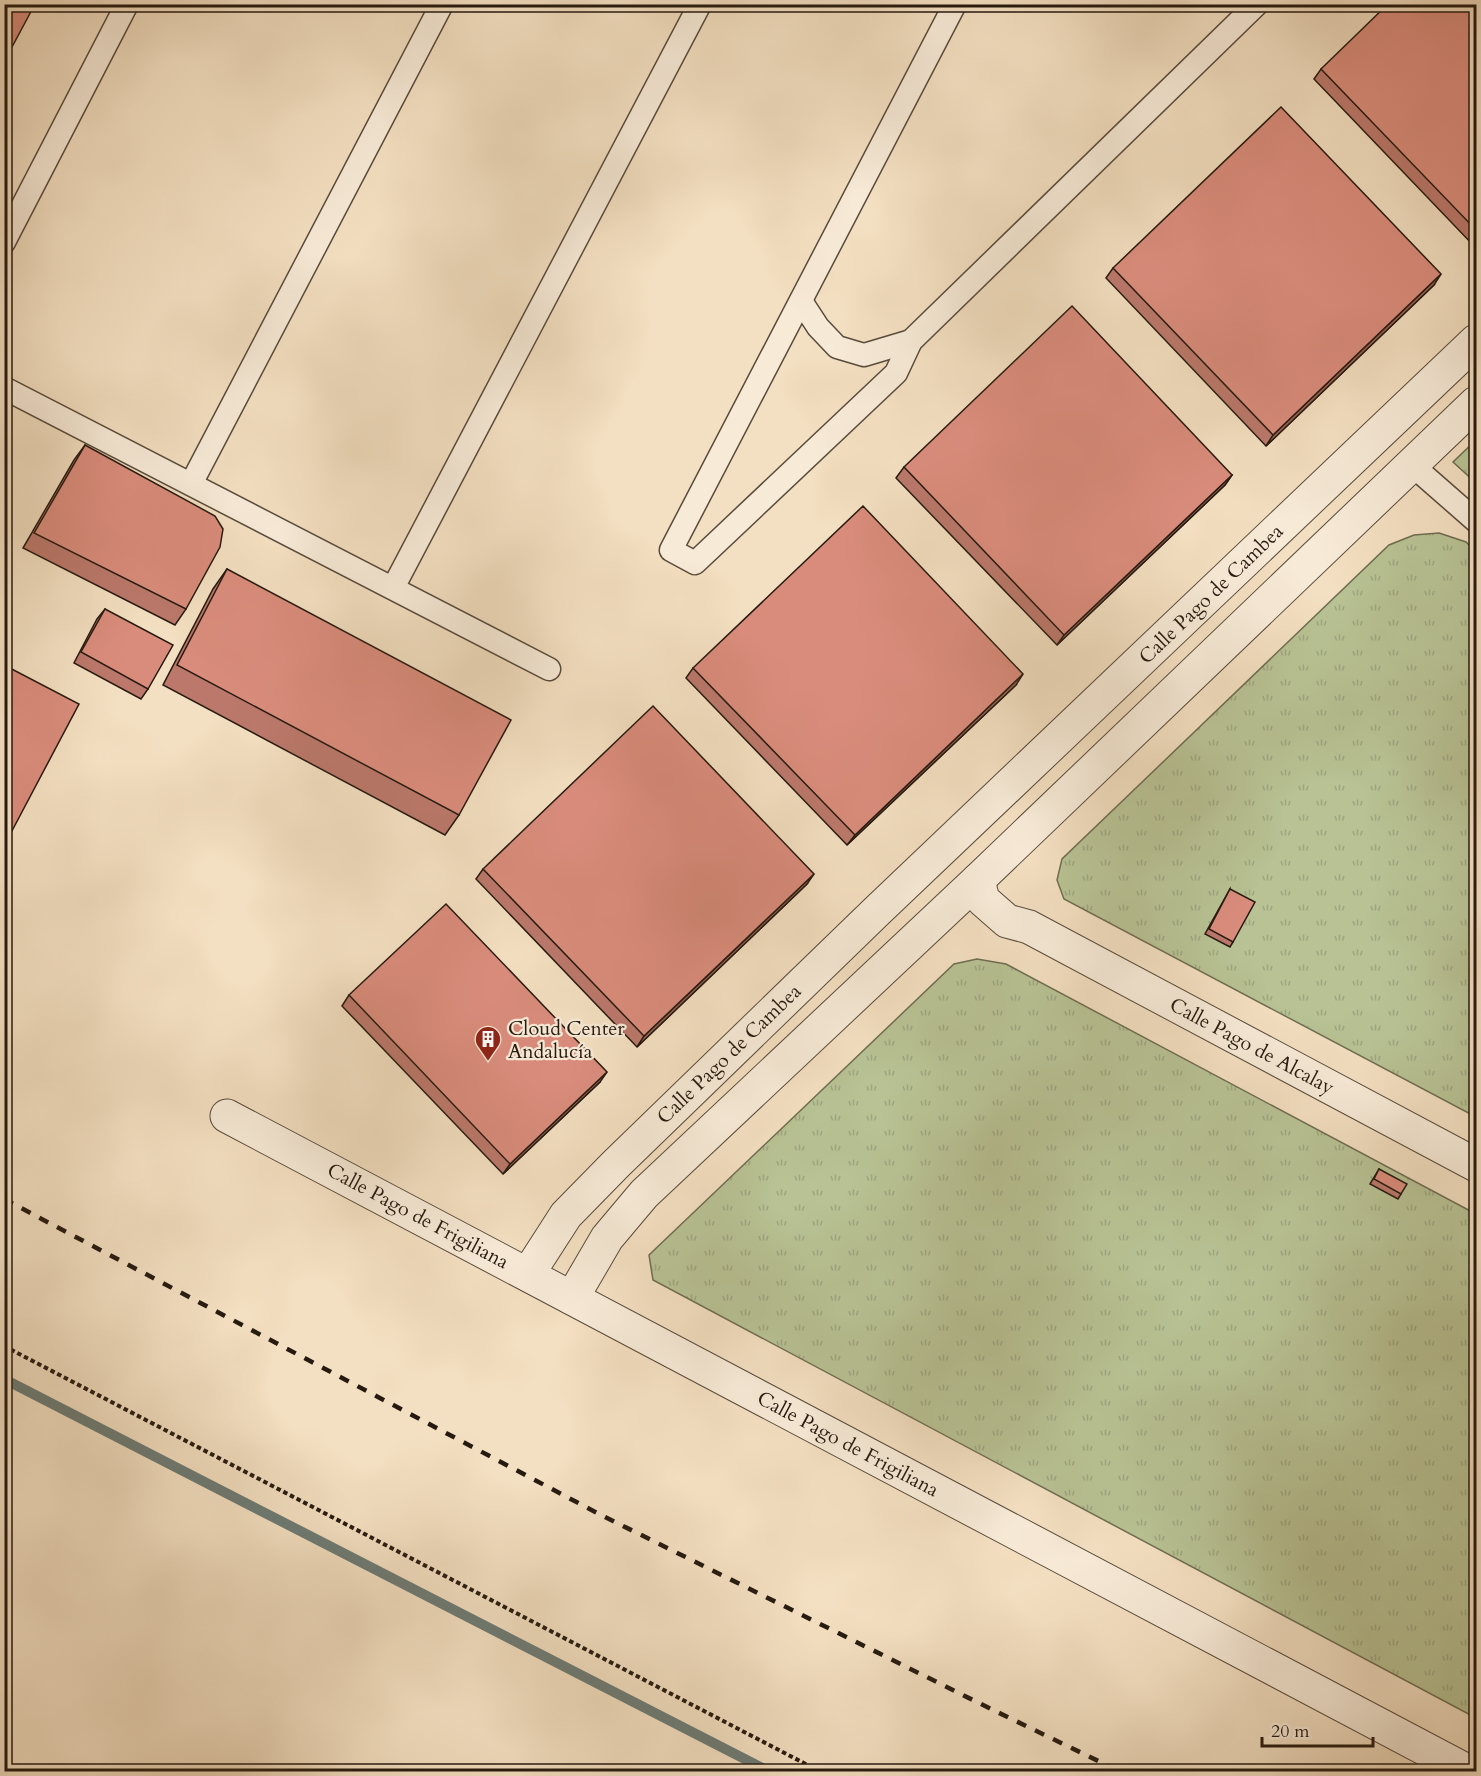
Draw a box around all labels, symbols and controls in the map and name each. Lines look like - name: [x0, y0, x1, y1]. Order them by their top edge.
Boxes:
- street label: Calle Pago de Cambea: [1133, 518, 1289, 670]
- street label: Calle Pago de Cambea: [651, 978, 807, 1130]
- street label: Calle Pago de Alcalay: [1165, 991, 1339, 1101]
- place label: Cloud Center Andalucía: [508, 1015, 625, 1065]
- building icon: Cloud Center Andalucía: [473, 1024, 503, 1062]
- street label: Calle Pago de Frigiliana: [322, 1157, 514, 1276]
- street label: Calle Pago de Frigiliana: [752, 1385, 944, 1504]
- scale bar: [1262, 1710, 1373, 1748]
- text: 20 m: [1271, 1719, 1310, 1744]

